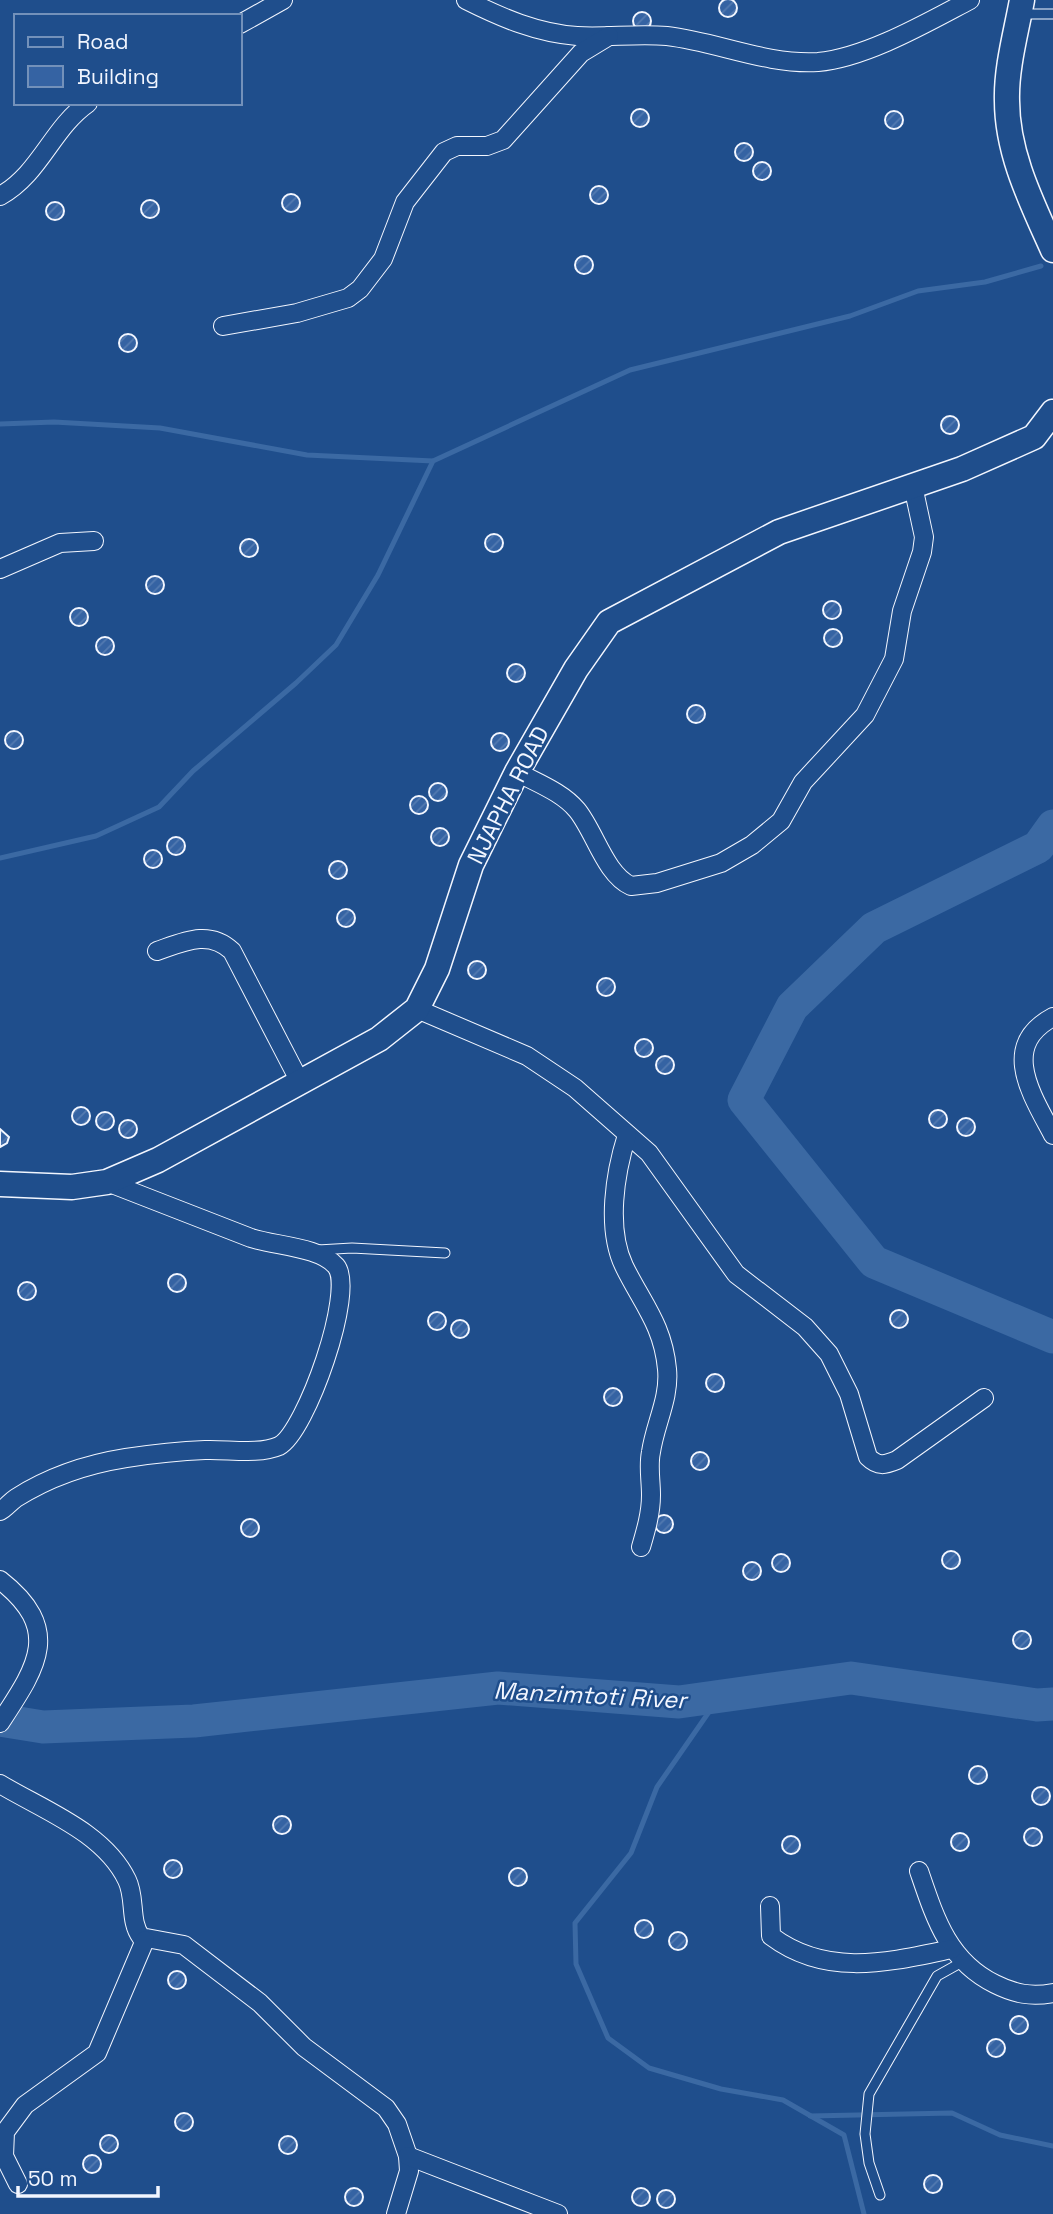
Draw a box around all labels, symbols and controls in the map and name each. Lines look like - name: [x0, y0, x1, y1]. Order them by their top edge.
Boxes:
- legend: [14, 14, 242, 105]
- text: Road: [77, 28, 129, 55]
- text: Building: [77, 63, 159, 90]
- street label: NJAPHA ROAD: [460, 721, 556, 869]
- water label: Manzimtoti River: [493, 1674, 690, 1716]
- scale bar: [18, 2154, 158, 2198]
- text: 50 m: [28, 2165, 78, 2192]

